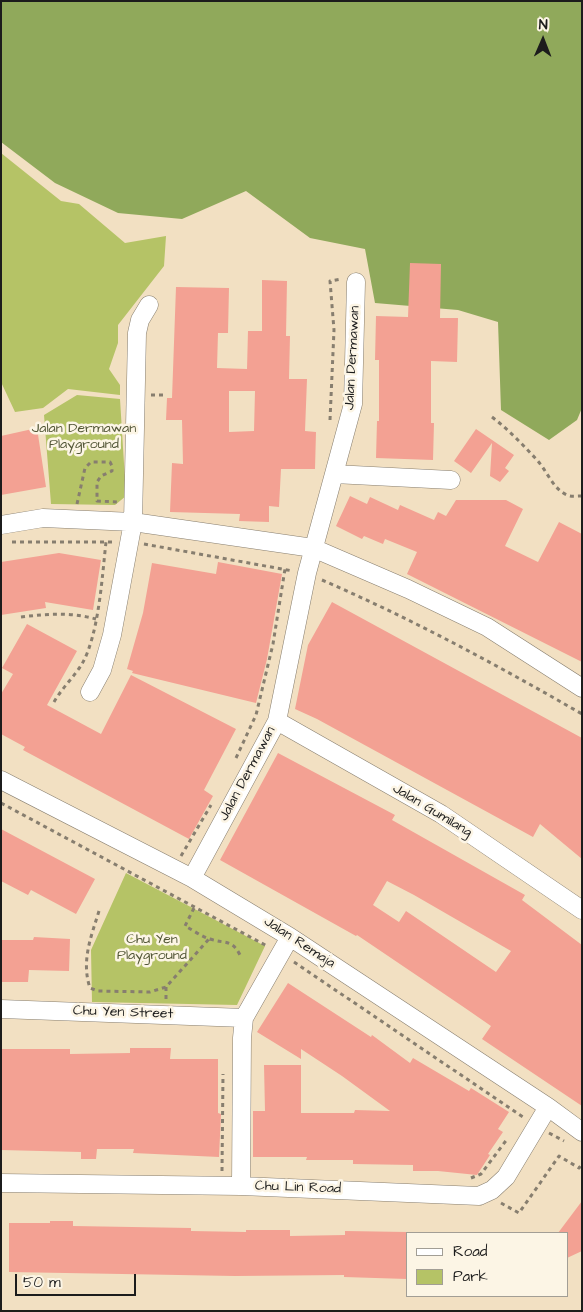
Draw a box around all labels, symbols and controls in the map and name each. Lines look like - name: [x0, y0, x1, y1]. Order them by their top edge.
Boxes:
- north arrow: [518, 15, 568, 65]
- text: N: [539, 15, 548, 35]
- street label: Jalan Dermawan: [342, 305, 364, 411]
- park label: Jalan Dermawan Playground: [32, 421, 136, 454]
- street label: Jalan Dermawan: [216, 724, 280, 824]
- street label: Jalan Gumilang: [389, 781, 475, 841]
- street label: Jalan Remaja: [260, 914, 338, 972]
- park label: Chu Yen Playground: [117, 932, 187, 964]
- street label: Chu Yen Street: [73, 1003, 173, 1023]
- street label: Chu Lin Road: [255, 1178, 341, 1198]
- legend: [406, 1232, 568, 1297]
- text: Road: [453, 1241, 487, 1262]
- scale bar: [18, 1264, 139, 1296]
- text: Park: [453, 1266, 488, 1287]
- text: 50 m: [23, 1272, 61, 1293]

